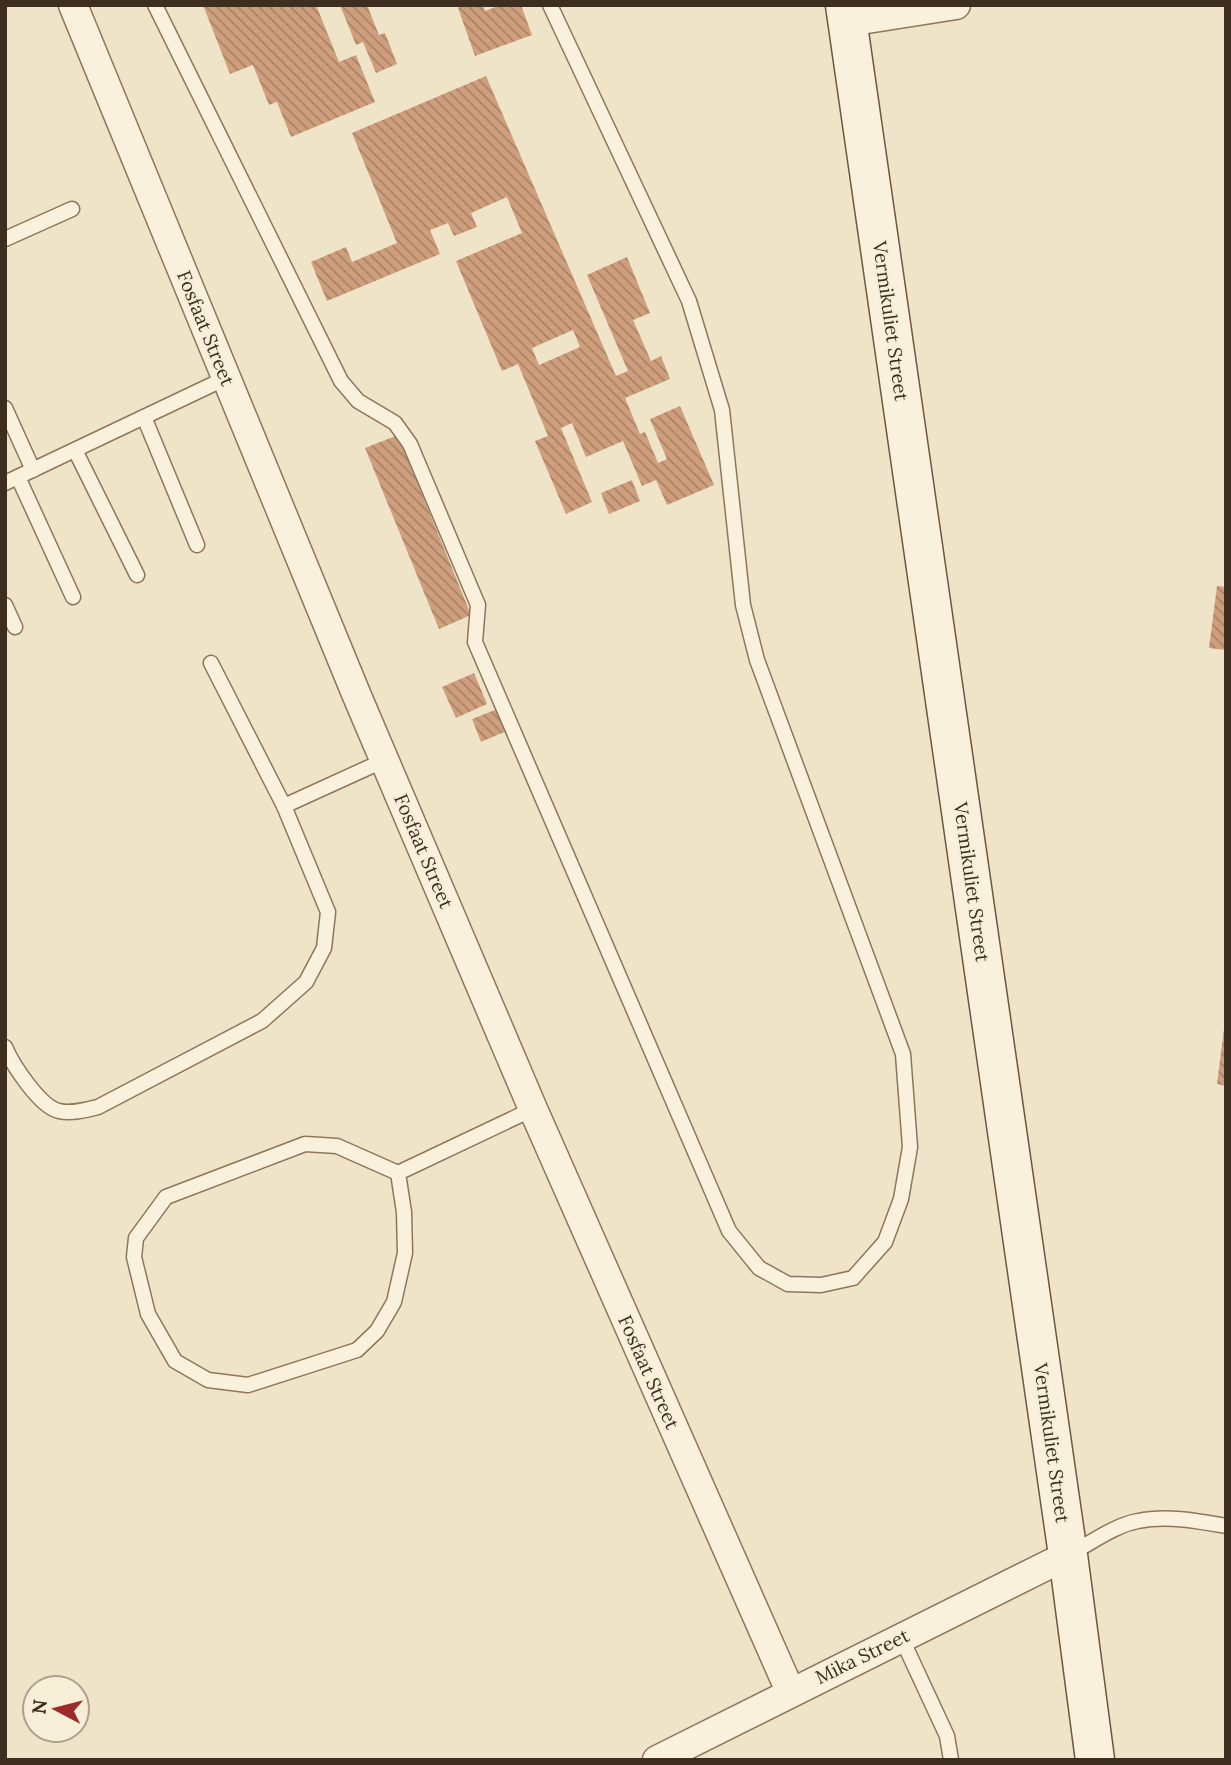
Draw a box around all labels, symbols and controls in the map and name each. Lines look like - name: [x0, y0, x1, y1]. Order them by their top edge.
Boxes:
- street label: Vermikuliet Street: [868, 239, 914, 403]
- street label: Fosfaat Street: [172, 267, 240, 390]
- street label: Fosfaat Street: [389, 790, 459, 913]
- street label: Vermikuliet Street: [949, 800, 995, 964]
- street label: Fosfaat Street: [613, 1311, 685, 1433]
- street label: Vermikuliet Street: [1029, 1361, 1075, 1525]
- street label: Mika Street: [811, 1623, 914, 1689]
- north arrow: [21, 1674, 91, 1744]
- text: N: [26, 1698, 52, 1716]

